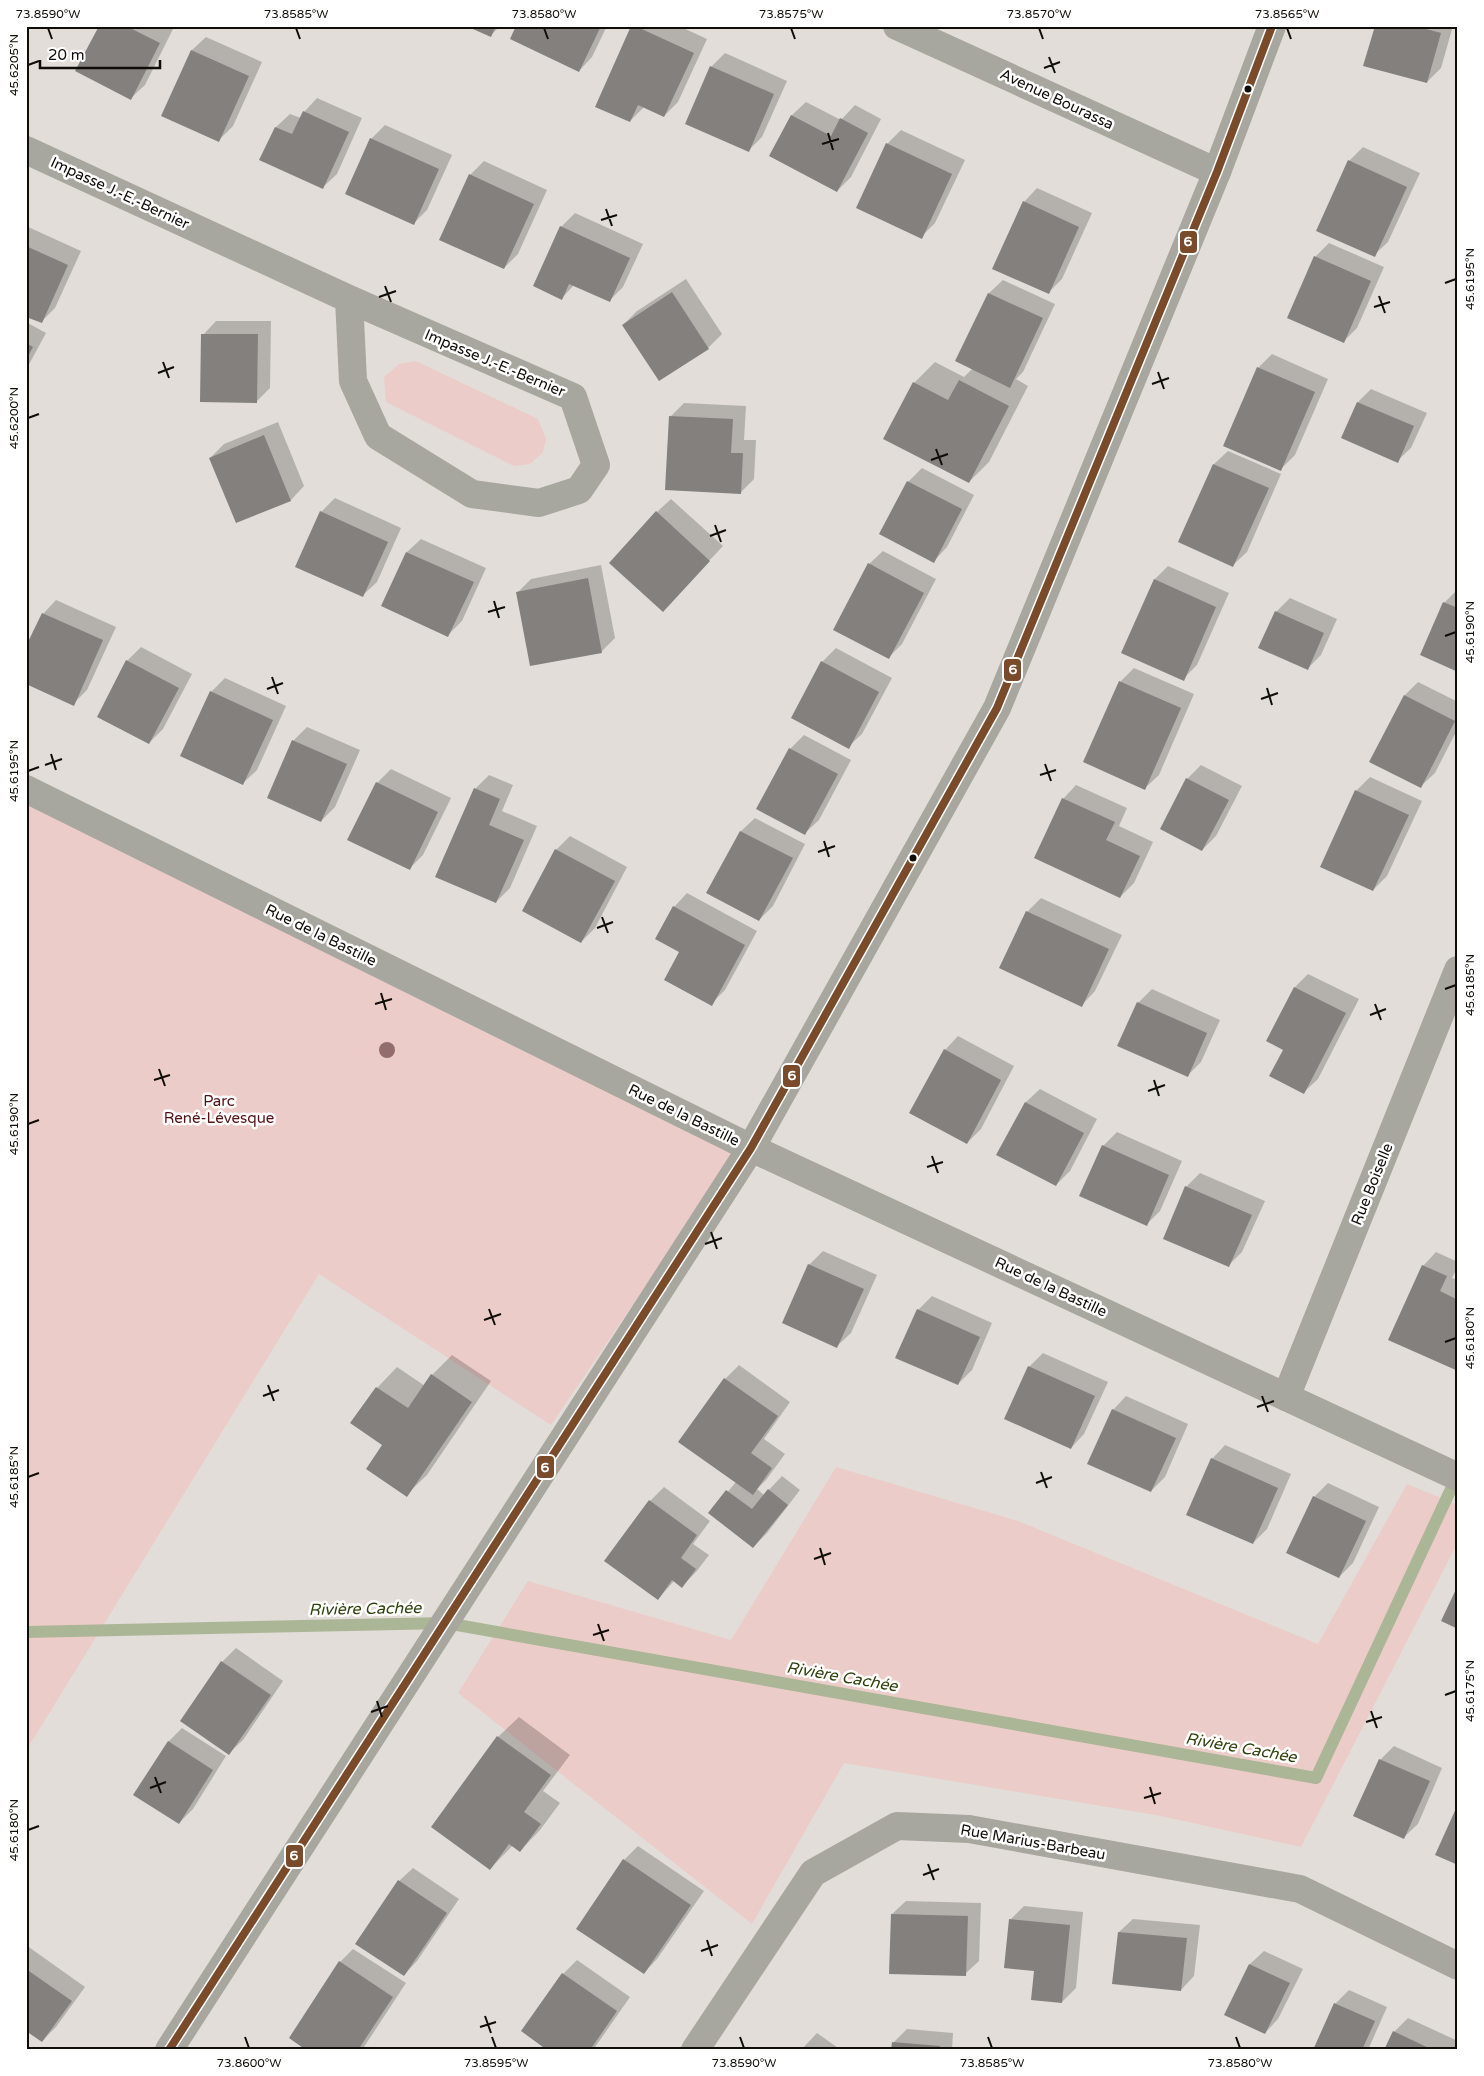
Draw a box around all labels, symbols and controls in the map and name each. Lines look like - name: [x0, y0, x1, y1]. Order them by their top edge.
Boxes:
- text: 73.8590°W: [16, 7, 80, 21]
- text: 73.8585°W: [264, 7, 328, 21]
- text: 73.8580°W: [512, 7, 576, 21]
- text: 73.8575°W: [759, 7, 823, 21]
- text: 73.8570°W: [1007, 7, 1071, 21]
- text: 73.8565°W: [1255, 7, 1319, 21]
- text: 45.6205°N: [7, 34, 21, 96]
- scale bar: [40, 38, 160, 70]
- text: 20 m: [48, 46, 85, 64]
- street label: Avenue Bourassa: [997, 65, 1117, 133]
- unlabelled marker: [1243, 84, 1253, 94]
- street label: Impasse J.-E.-Bernier: [48, 153, 192, 233]
- line badge: 6: [1179, 230, 1198, 254]
- text: 6: [1184, 233, 1193, 250]
- text: 45.6195°N: [1463, 248, 1477, 310]
- street label: Impasse J.-E.-Bernier: [422, 325, 568, 401]
- text: 45.6200°N: [7, 387, 21, 449]
- text: 45.6190°N: [1463, 601, 1477, 663]
- line badge: 6: [1003, 658, 1022, 682]
- text: 6: [1009, 661, 1018, 678]
- text: 45.6195°N: [7, 740, 21, 802]
- unlabelled marker: [908, 853, 918, 863]
- street label: Rue de la Bastille: [262, 900, 380, 970]
- text: 45.6185°N: [1463, 954, 1477, 1016]
- line badge: 6: [782, 1064, 801, 1088]
- text: 6: [788, 1067, 797, 1084]
- street label: Rue de la Bastille: [625, 1080, 743, 1150]
- park label: Parc René-Lévesque: [164, 1092, 274, 1127]
- text: 45.6190°N: [7, 1093, 21, 1155]
- street label: Rue Boiselle: [1347, 1140, 1397, 1228]
- street label: Rue de la Bastille: [992, 1253, 1110, 1321]
- text: 45.6180°N: [1463, 1307, 1477, 1369]
- text: 45.6185°N: [7, 1446, 21, 1508]
- line badge: 6: [536, 1455, 555, 1479]
- text: 6: [541, 1459, 550, 1476]
- water label: Rivière Cachée: [309, 1598, 422, 1620]
- water label: Rivière Cachée: [785, 1657, 900, 1697]
- text: 45.6175°N: [1463, 1660, 1477, 1722]
- water label: Rivière Cachée: [1184, 1728, 1299, 1768]
- text: 45.6180°N: [7, 1799, 21, 1861]
- street label: Rue Marius-Barbeau: [959, 1820, 1107, 1864]
- line badge: 6: [285, 1844, 304, 1868]
- text: 6: [290, 1847, 299, 1864]
- text: 73.8600°W: [217, 2056, 281, 2070]
- text: 73.8595°W: [464, 2056, 528, 2070]
- text: 73.8590°W: [712, 2056, 776, 2070]
- text: 73.8585°W: [960, 2056, 1024, 2070]
- text: 73.8580°W: [1208, 2056, 1272, 2070]

